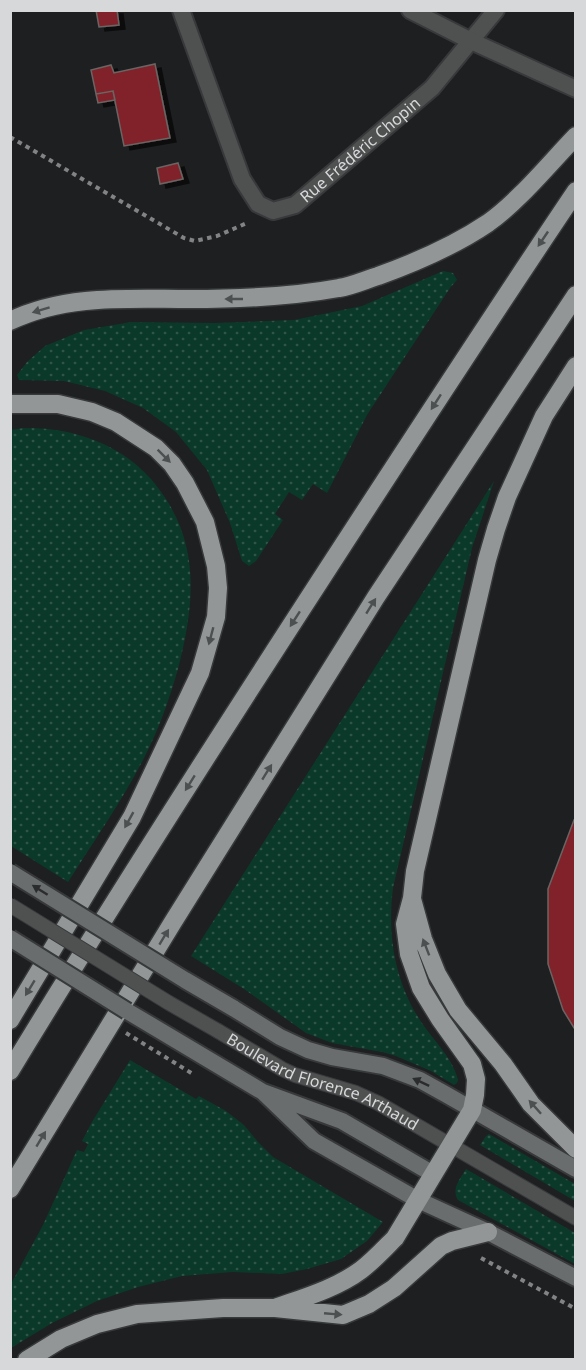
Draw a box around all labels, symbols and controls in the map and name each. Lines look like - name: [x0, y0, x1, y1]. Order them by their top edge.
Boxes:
- street label: Rue Frédéric Chopin: [295, 92, 425, 207]
- one-way arrow: [537, 231, 549, 247]
- one-way arrow: [225, 294, 244, 304]
- one-way arrow: [31, 306, 49, 315]
- one-way arrow: [431, 394, 442, 410]
- one-way arrow: [156, 448, 170, 462]
- one-way arrow: [365, 598, 376, 614]
- one-way arrow: [290, 610, 301, 627]
- one-way arrow: [205, 627, 215, 645]
- one-way arrow: [262, 763, 273, 780]
- one-way arrow: [185, 775, 196, 791]
- one-way arrow: [124, 812, 134, 829]
- one-way arrow: [31, 884, 48, 895]
- one-way arrow: [159, 929, 170, 945]
- one-way arrow: [421, 937, 431, 955]
- one-way arrow: [24, 980, 35, 996]
- street label: Boulevard Florence Arthaud: [223, 1028, 423, 1135]
- one-way arrow: [413, 1077, 430, 1086]
- one-way arrow: [529, 1100, 542, 1115]
- one-way arrow: [35, 1131, 46, 1147]
- one-way arrow: [324, 1309, 343, 1319]

